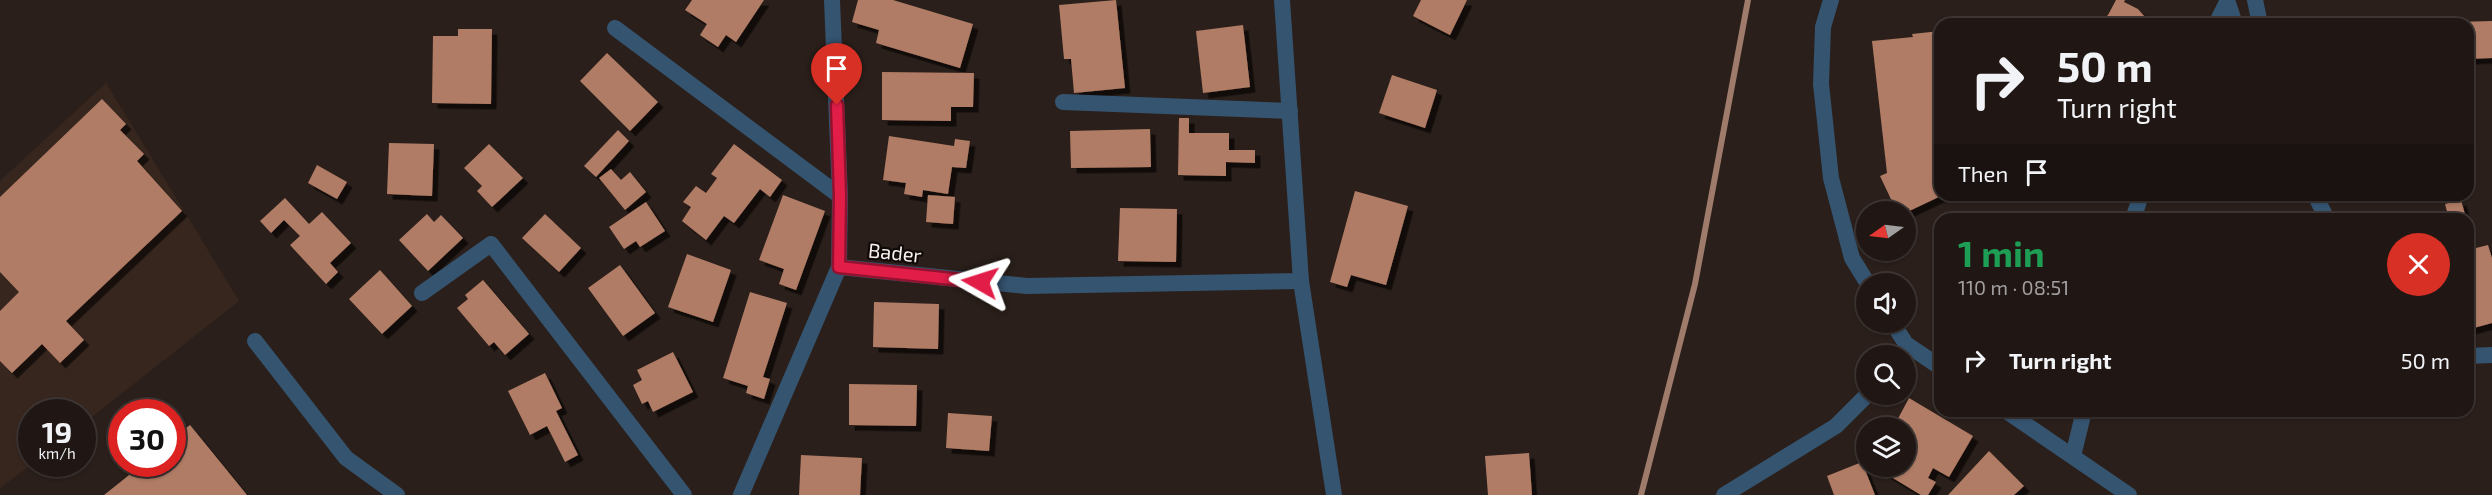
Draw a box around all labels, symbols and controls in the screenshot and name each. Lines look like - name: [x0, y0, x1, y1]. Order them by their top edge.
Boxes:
- text: 50 m: [2057, 40, 2153, 90]
- icon: right: [1958, 42, 2036, 120]
- pin: [811, 43, 862, 105]
- icon: arrive: [820, 52, 853, 85]
- text: Turn right: [2057, 91, 2177, 123]
- icon: arrive: [2020, 156, 2053, 189]
- text: Then: [1958, 160, 2008, 186]
- north arrow: [1856, 201, 1916, 261]
- map controls: [1856, 201, 1916, 477]
- text: 1 min: [1958, 231, 2045, 274]
- button: close: [2387, 233, 2450, 296]
- street label: Bader: [867, 237, 923, 267]
- position arrow: [948, 250, 1012, 314]
- button: sound: [1856, 273, 1916, 333]
- text: 110 m · 08:51: [1958, 275, 2069, 299]
- icon: right: [1958, 344, 1991, 377]
- button: search: [1856, 345, 1916, 405]
- text: Turn right: [2009, 347, 2111, 373]
- text: 50 m: [2401, 347, 2450, 373]
- speed limit sign: 30: [108, 399, 186, 477]
- text: 19: [42, 413, 72, 449]
- button: layers: [1856, 417, 1916, 477]
- text: km/h: [38, 444, 76, 462]

